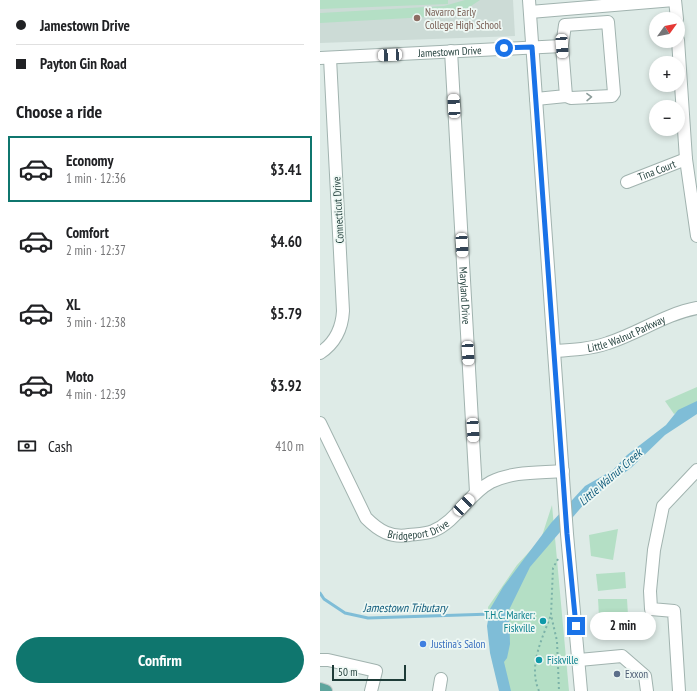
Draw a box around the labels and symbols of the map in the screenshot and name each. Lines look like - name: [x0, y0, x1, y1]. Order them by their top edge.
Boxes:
- place label: Navarro Early College High School: [425, 5, 502, 32]
- north arrow: [649, 12, 685, 48]
- marker: Navarro Early College High School: [412, 13, 422, 23]
- car: [555, 34, 569, 58]
- route start: [495, 39, 513, 57]
- street label: Jamestown Drive: [417, 43, 482, 60]
- car: [378, 48, 402, 62]
- one-way arrow: [586, 93, 592, 101]
- car: [447, 94, 461, 118]
- street label: Tina Court: [636, 157, 678, 184]
- street label: Connecticut Drive: [329, 176, 347, 244]
- car: [455, 233, 469, 257]
- street label: Maryland Drive: [456, 266, 474, 325]
- street label: Little Walnut Parkway: [586, 312, 668, 355]
- car: [461, 341, 475, 365]
- car: [466, 418, 480, 442]
- water label: Little Walnut Creek: [575, 445, 646, 509]
- car: [451, 492, 477, 518]
- street label: Bridgeport Drive: [386, 516, 452, 543]
- water label: Jamestown Tributary: [362, 600, 448, 615]
- place label: T.H.C. Marker: Fiskville: [484, 608, 535, 635]
- callout: 2 min: [590, 612, 656, 640]
- marker: T.H.C. Marker: Fiskville: [538, 616, 548, 626]
- route end: [567, 617, 585, 635]
- place label: Justina's Salon: [430, 637, 486, 651]
- marker: Justina's Salon: [418, 639, 428, 649]
- place label: Fiskville: [547, 653, 579, 667]
- marker: Fiskville: [534, 655, 544, 665]
- scale bar: [332, 663, 406, 682]
- place label: Exxon: [625, 667, 648, 681]
- marker: Exxon: [612, 669, 622, 679]

